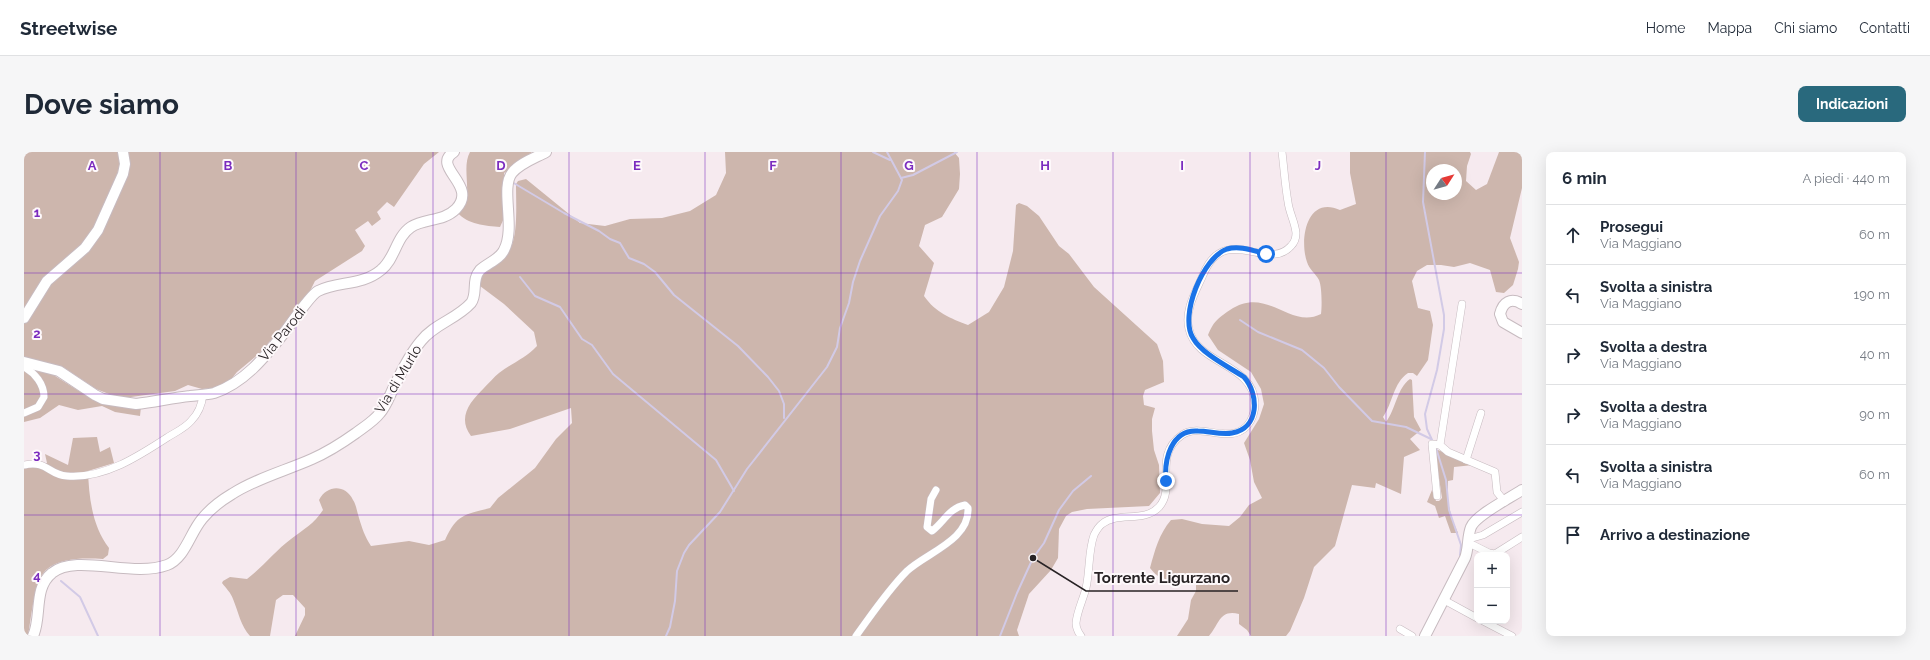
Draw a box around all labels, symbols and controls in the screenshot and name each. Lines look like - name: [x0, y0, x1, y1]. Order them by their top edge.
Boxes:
- text: Streetwise: [20, 17, 117, 39]
- text: Home: [1646, 20, 1685, 36]
- text: Mappa: [1707, 20, 1752, 36]
- text: Chi siamo: [1774, 20, 1837, 36]
- text: Contatti: [1859, 20, 1910, 36]
- button: Indicazioni: [1798, 86, 1906, 122]
- text: Dove siamo: [24, 88, 179, 121]
- text: A: [88, 158, 97, 173]
- text: B: [224, 158, 233, 173]
- text: C: [360, 158, 369, 173]
- text: D: [496, 158, 506, 173]
- text: E: [633, 158, 641, 173]
- text: F: [769, 158, 777, 173]
- text: G: [904, 158, 914, 173]
- text: H: [1040, 158, 1050, 173]
- text: I: [1180, 158, 1184, 173]
- text: J: [1315, 158, 1321, 173]
- north arrow: [1426, 164, 1462, 200]
- text: 6 min: [1562, 168, 1607, 188]
- text: A piedi · 440 m: [1802, 171, 1890, 186]
- text: 1: [34, 205, 41, 220]
- text: Prosegui: [1600, 218, 1663, 236]
- icon: ahead: [1562, 224, 1584, 246]
- text: 60 m: [1859, 227, 1890, 242]
- text: Via Maggiano: [1600, 236, 1682, 251]
- route start: [1257, 245, 1275, 263]
- text: Svolta a sinistra: [1600, 278, 1712, 296]
- icon: left: [1562, 284, 1584, 306]
- text: 190 m: [1854, 287, 1890, 302]
- text: Via Maggiano: [1600, 296, 1682, 311]
- street label: Via Parodi: [255, 304, 309, 364]
- text: 2: [33, 326, 41, 341]
- text: Svolta a destra: [1600, 338, 1707, 356]
- street label: Via di Murlo: [371, 342, 425, 416]
- icon: right: [1562, 344, 1584, 366]
- text: 40 m: [1860, 347, 1890, 362]
- text: Via Maggiano: [1600, 356, 1682, 371]
- text: Svolta a destra: [1600, 398, 1707, 416]
- icon: right: [1562, 404, 1584, 426]
- text: 90 m: [1859, 407, 1890, 422]
- text: Via Maggiano: [1600, 416, 1682, 431]
- text: 3: [33, 447, 41, 462]
- text: Svolta a sinistra: [1600, 458, 1712, 476]
- icon: left: [1562, 464, 1584, 486]
- text: 60 m: [1859, 467, 1890, 482]
- route end: [1157, 472, 1175, 490]
- text: Via Maggiano: [1600, 476, 1682, 491]
- icon: arrive: [1562, 524, 1584, 546]
- text: Arrivo a destinazione: [1600, 526, 1750, 544]
- map controls: [1474, 552, 1510, 624]
- button: +: [1474, 552, 1510, 588]
- callout: Torrente Ligurzano: [1086, 564, 1238, 591]
- text: 4: [33, 568, 41, 583]
- text: Torrente Ligurzano: [1094, 569, 1230, 587]
- button: −: [1474, 588, 1510, 624]

